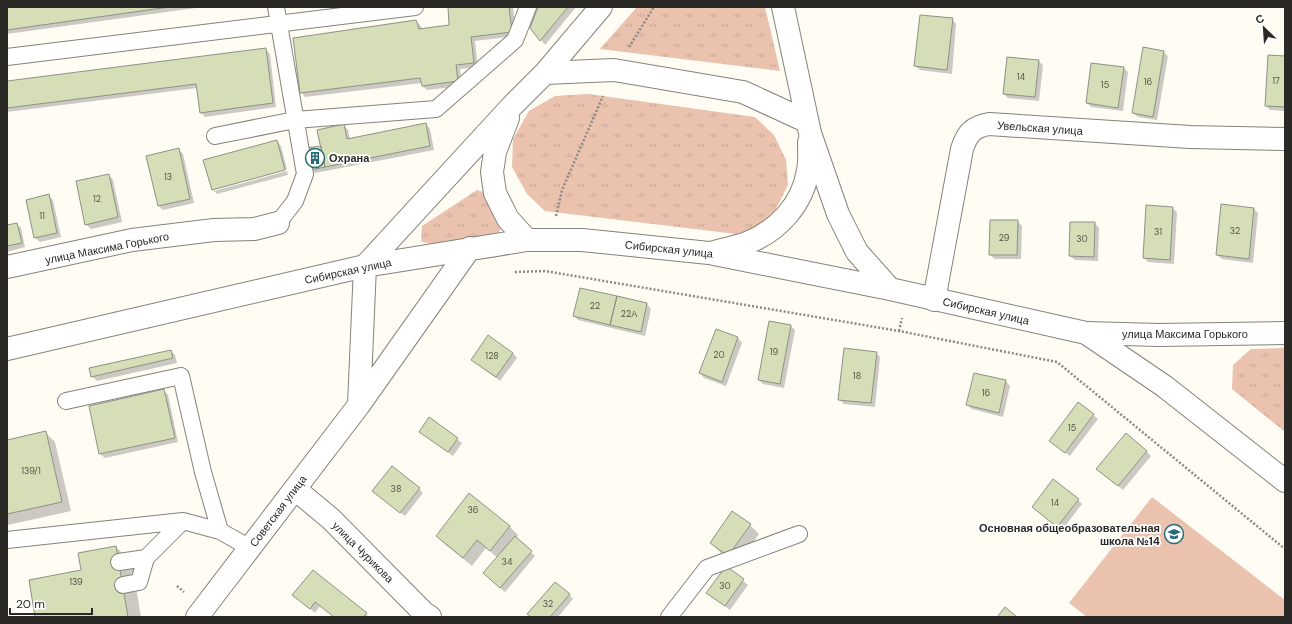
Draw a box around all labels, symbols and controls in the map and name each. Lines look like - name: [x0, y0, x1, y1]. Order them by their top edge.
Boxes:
- north arrow: [1244, 8, 1284, 48]
- text: С: [1253, 11, 1266, 27]
- house number: 14: [1017, 71, 1026, 83]
- house number: 17: [1272, 75, 1280, 87]
- house number: 16: [1144, 76, 1153, 88]
- house number: 15: [1101, 79, 1109, 91]
- street label: Увельская улица: [997, 118, 1084, 138]
- building icon: Охрана: [304, 147, 326, 169]
- place label: Охрана: [329, 151, 370, 165]
- house number: 13: [164, 171, 172, 183]
- house number: 12: [93, 193, 101, 205]
- house number: 11: [39, 210, 45, 222]
- house number: 32: [1230, 225, 1240, 237]
- house number: 31: [1154, 226, 1162, 238]
- street label: улица Максима Горького: [44, 229, 170, 267]
- house number: 29: [999, 232, 1010, 244]
- house number: 30: [1076, 233, 1088, 245]
- street label: Сибирская улица: [624, 237, 715, 261]
- street label: Сибирская улица: [303, 255, 394, 287]
- street label: Сибирская улица: [941, 294, 1032, 328]
- house number: 22: [590, 300, 600, 312]
- house number: 22А: [621, 308, 637, 320]
- street label: улица Максима Горького: [1122, 327, 1248, 341]
- house number: 19: [770, 346, 779, 358]
- house number: 20: [713, 349, 725, 361]
- house number: 128: [485, 350, 499, 362]
- house number: 18: [853, 370, 861, 382]
- house number: 16: [982, 387, 991, 399]
- house number: 15: [1068, 422, 1076, 434]
- house number: 139/1: [21, 465, 41, 477]
- street label: Советская улица: [246, 472, 310, 550]
- house number: 38: [391, 483, 401, 495]
- house number: 14: [1051, 497, 1060, 509]
- house number: 36: [468, 504, 479, 516]
- street label: улица Чурикова: [329, 518, 397, 586]
- place label: Основная общеобразовательная школа №14: [979, 521, 1160, 548]
- school or university icon: Основная общеобразовательная школа №14: [1163, 523, 1185, 545]
- house number: 34: [502, 556, 513, 568]
- house number: 139: [69, 576, 83, 588]
- house number: 30: [719, 580, 731, 592]
- scale bar: [10, 590, 92, 616]
- text: 20 m: [16, 596, 45, 612]
- house number: 32: [543, 598, 553, 610]

